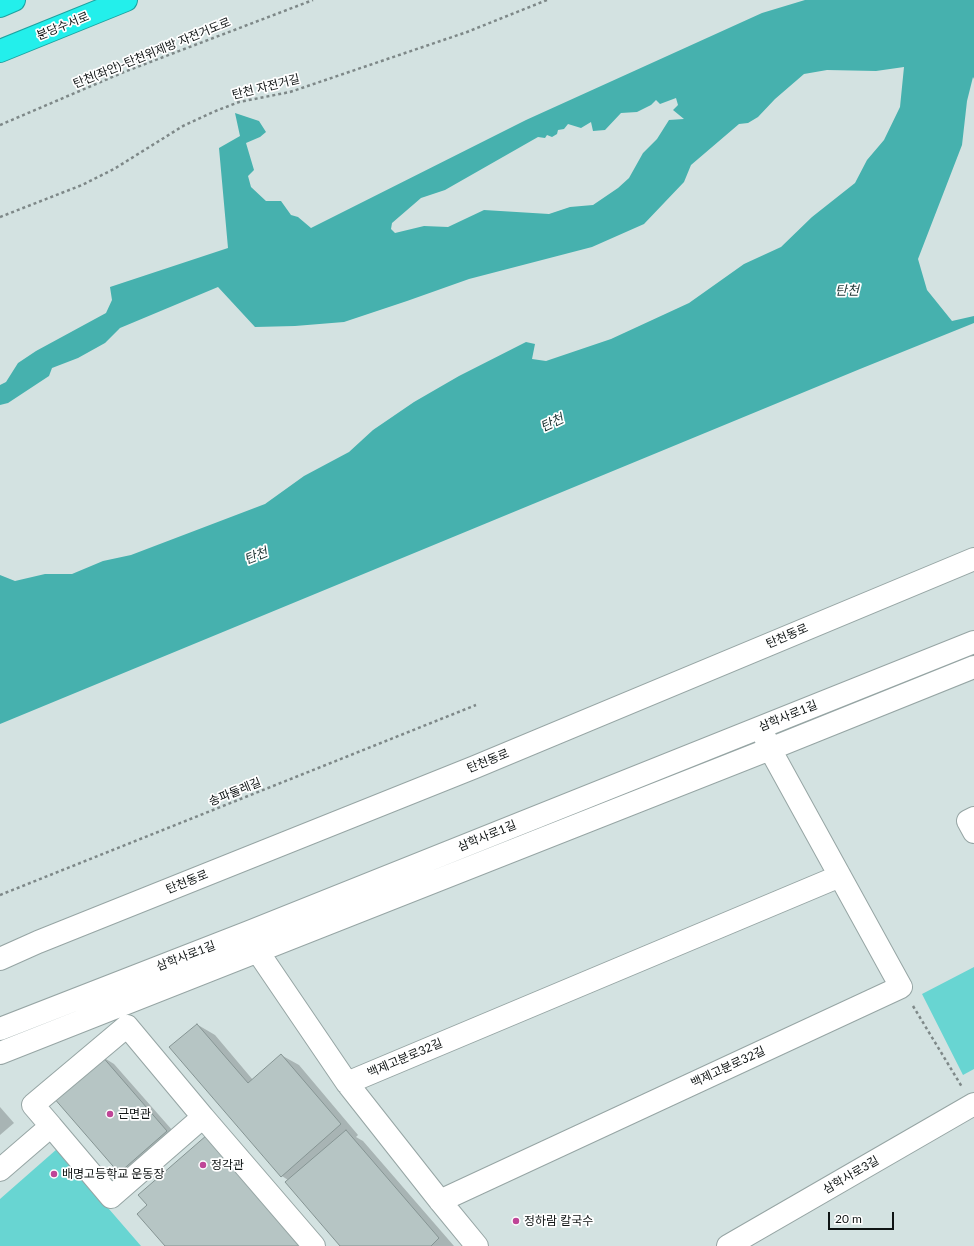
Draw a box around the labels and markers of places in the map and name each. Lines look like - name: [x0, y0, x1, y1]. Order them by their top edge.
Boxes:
- place label: 근면관: [118, 1107, 151, 1121]
- marker: 근면관: [105, 1109, 115, 1119]
- place label: 정각관: [211, 1158, 244, 1172]
- marker: 정각관: [198, 1160, 208, 1170]
- place label: 배명고등학교 운동장: [62, 1167, 164, 1181]
- marker: 배명고등학교 운동장: [49, 1169, 59, 1179]
- place label: 정하람 칼국수: [524, 1214, 593, 1228]
- marker: 정하람 칼국수: [511, 1216, 521, 1226]

